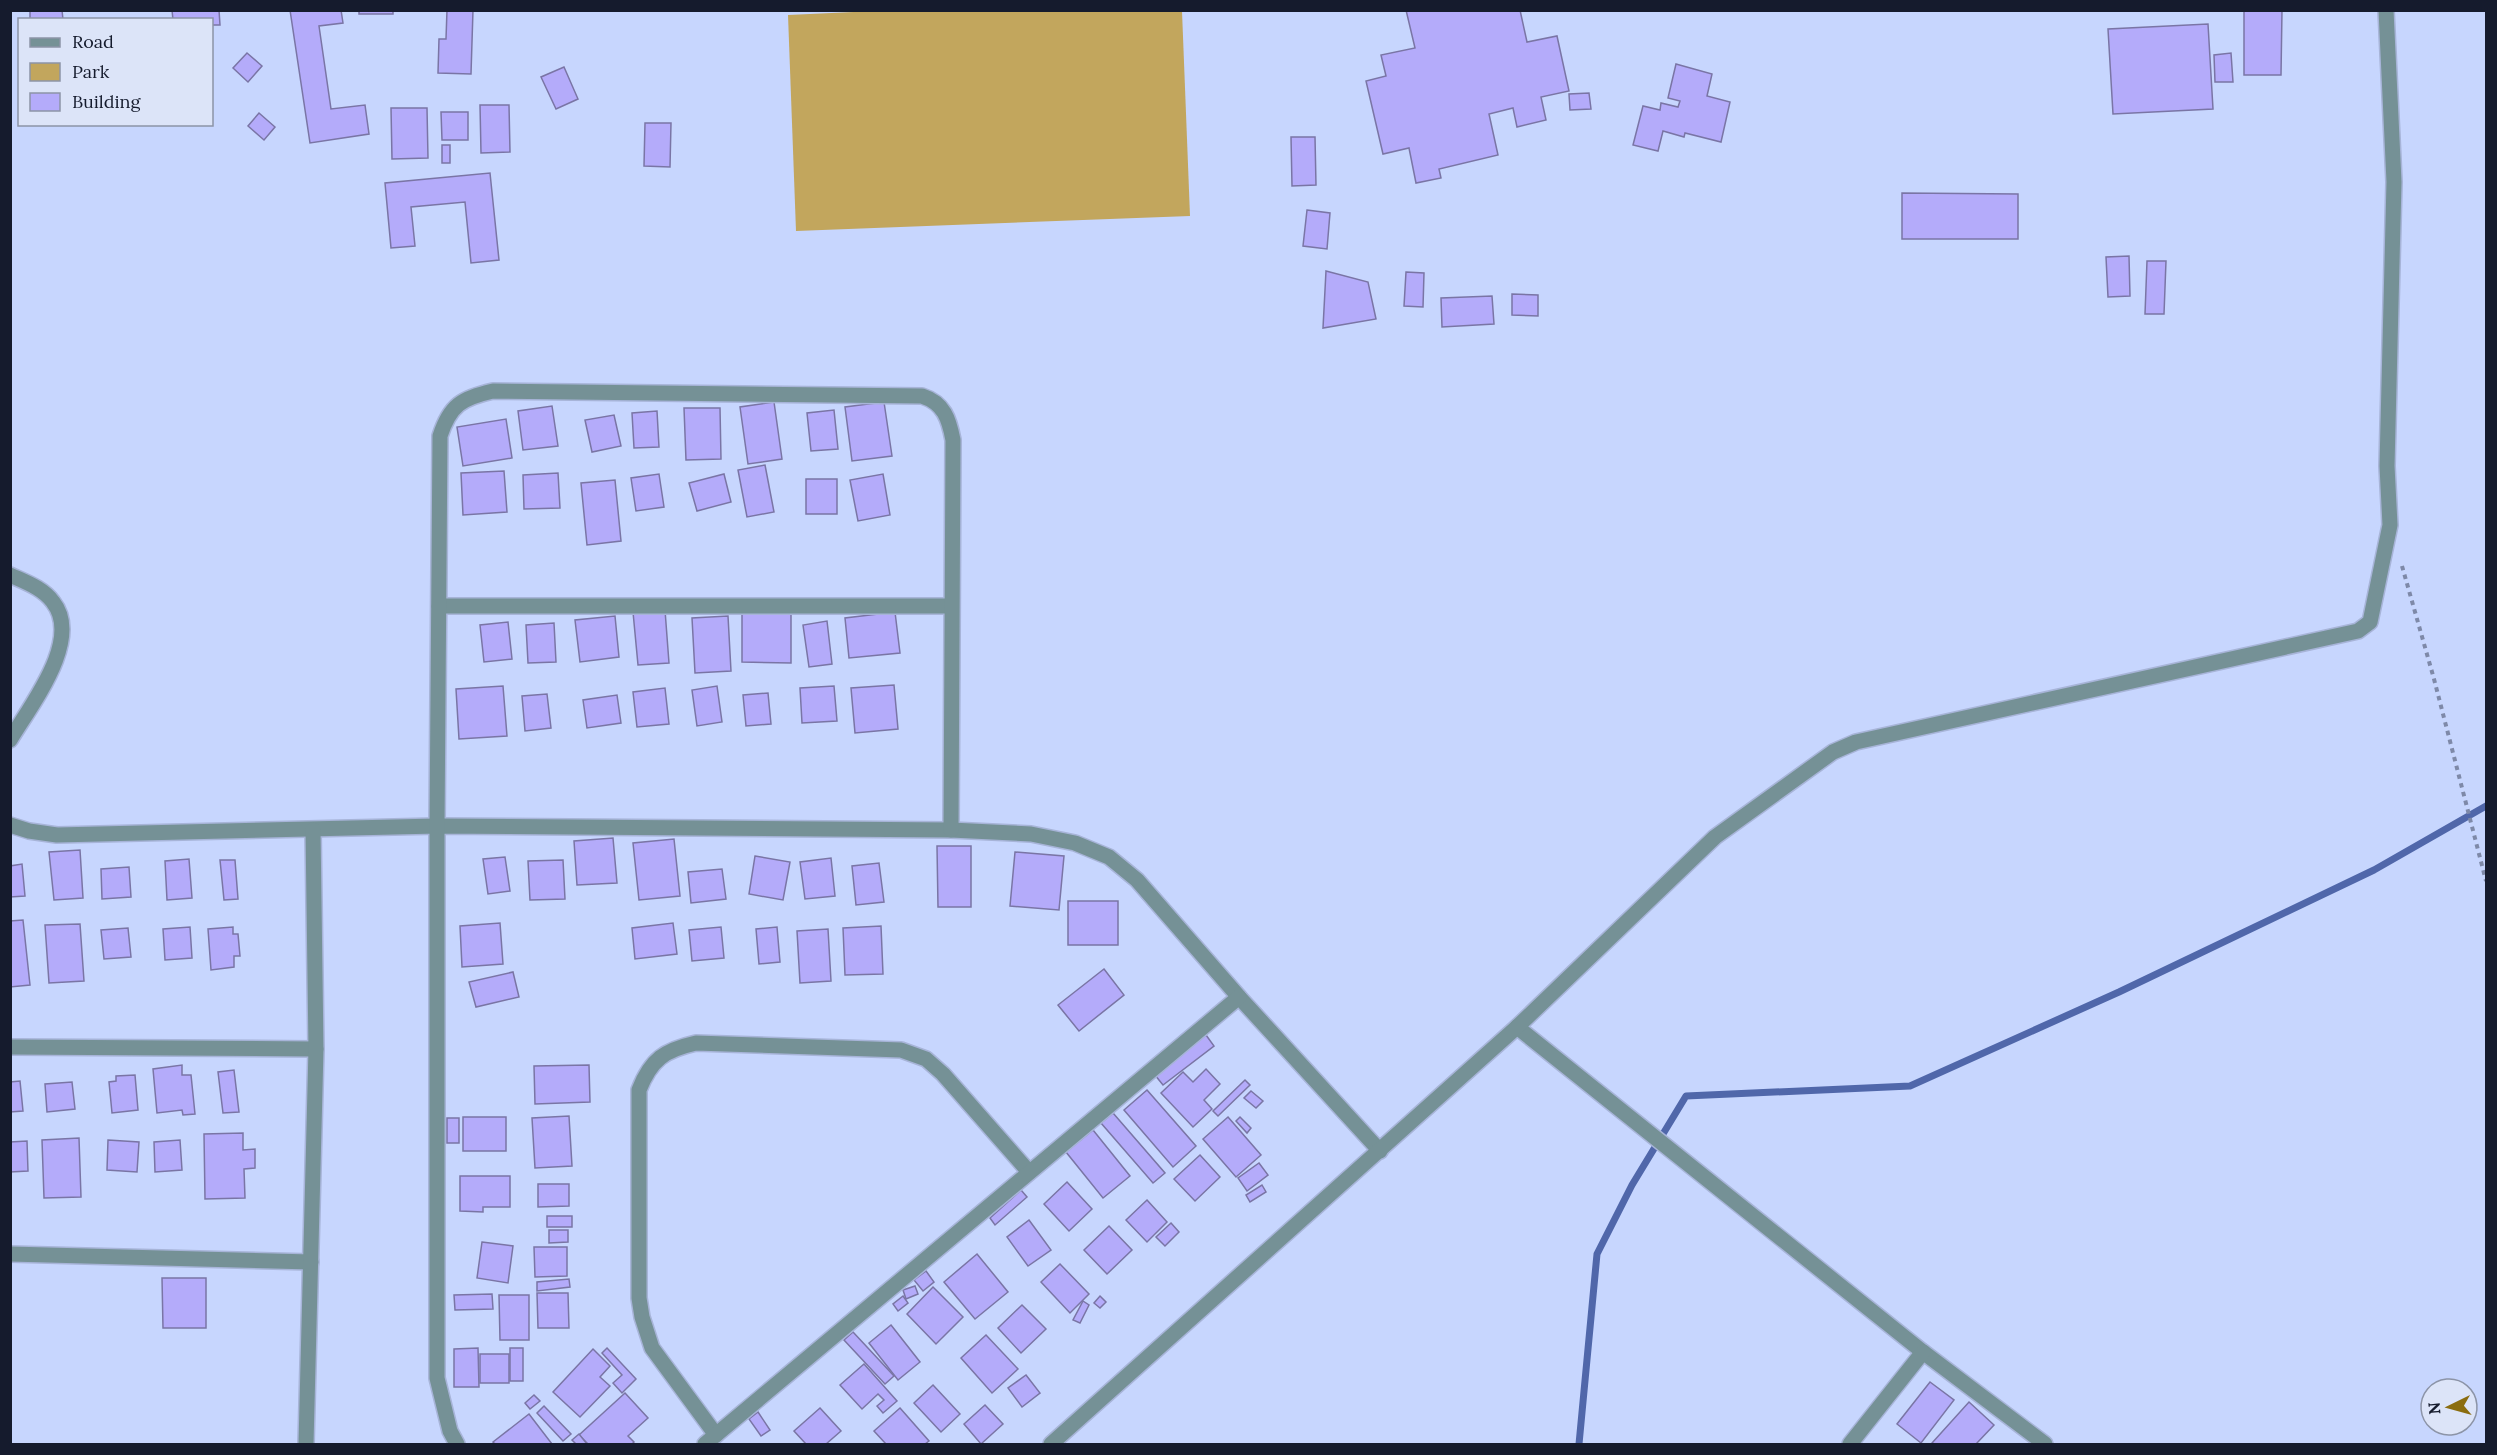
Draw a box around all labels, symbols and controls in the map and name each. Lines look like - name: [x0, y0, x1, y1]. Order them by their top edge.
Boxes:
- legend: [18, 18, 213, 126]
- text: Road: [72, 30, 114, 53]
- text: Park: [72, 60, 110, 83]
- text: Building: [72, 90, 142, 113]
- north arrow: [2419, 1377, 2479, 1437]
- text: N: [2424, 1401, 2445, 1415]

